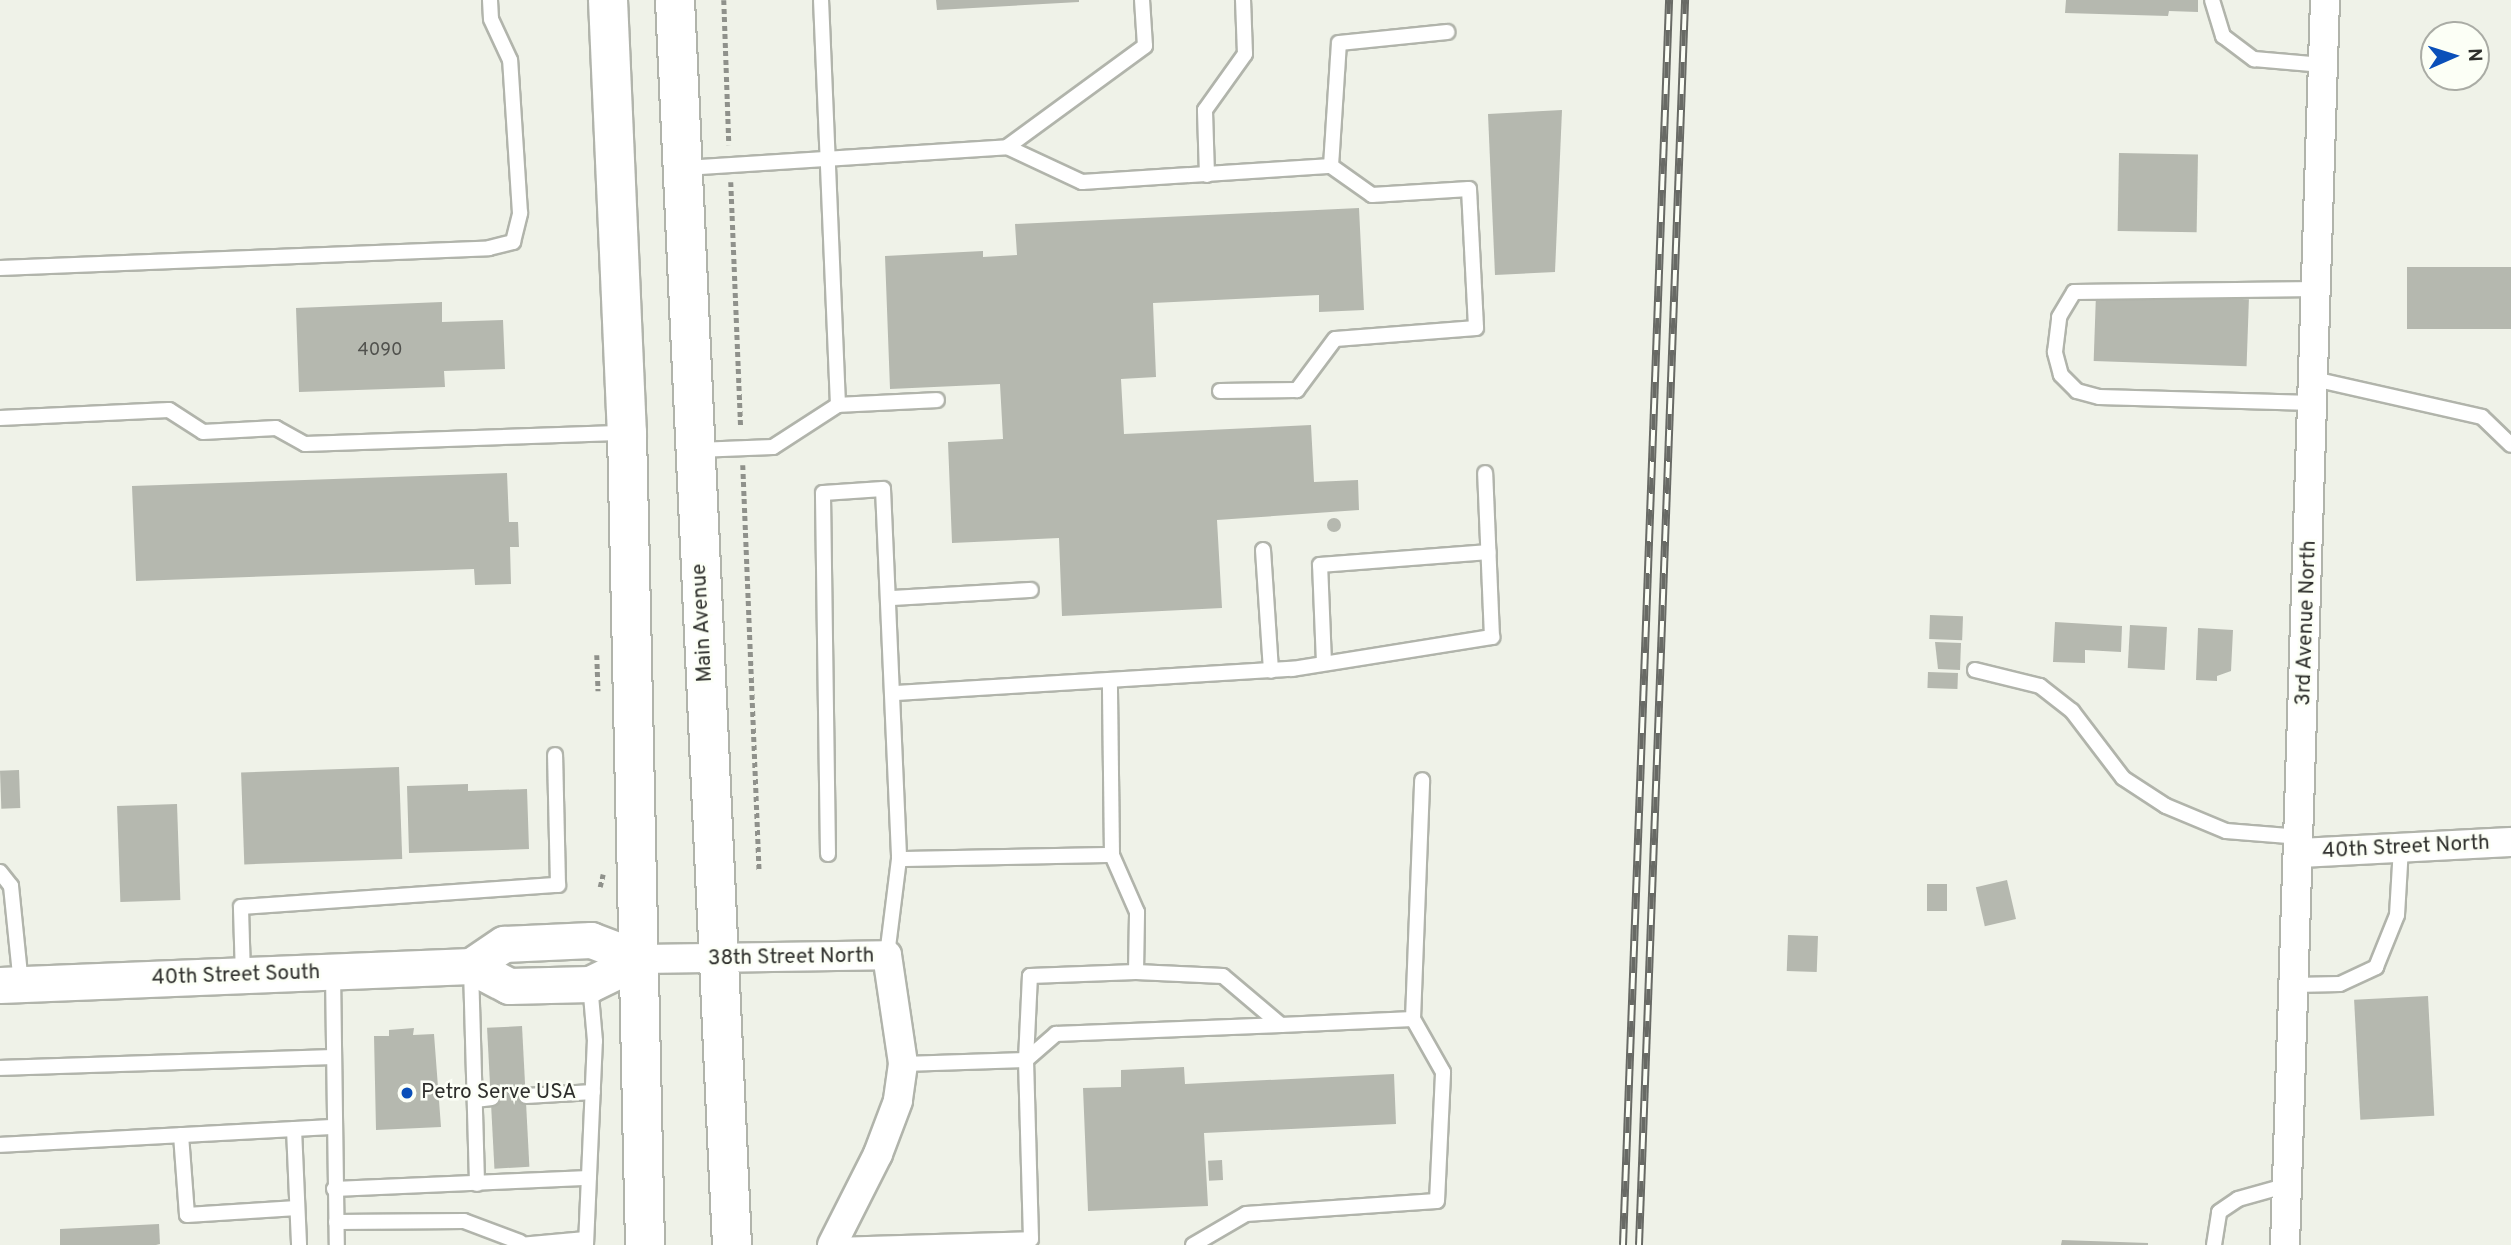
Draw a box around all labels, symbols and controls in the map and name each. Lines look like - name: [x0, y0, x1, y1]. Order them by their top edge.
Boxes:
- north arrow: [2420, 21, 2490, 91]
- text: N: [2462, 48, 2486, 62]
- house number: 4090: [358, 340, 402, 362]
- street label: 3rd Avenue North: [2292, 539, 2322, 707]
- street label: Main Avenue: [687, 563, 719, 683]
- street label: 40th Street North: [2322, 831, 2490, 865]
- street label: 38th Street North: [708, 944, 874, 972]
- street label: 40th Street South: [151, 960, 321, 992]
- place label: Petro Serve USA: [421, 1080, 576, 1106]
- marker: Petro Serve USA: [399, 1085, 415, 1101]

